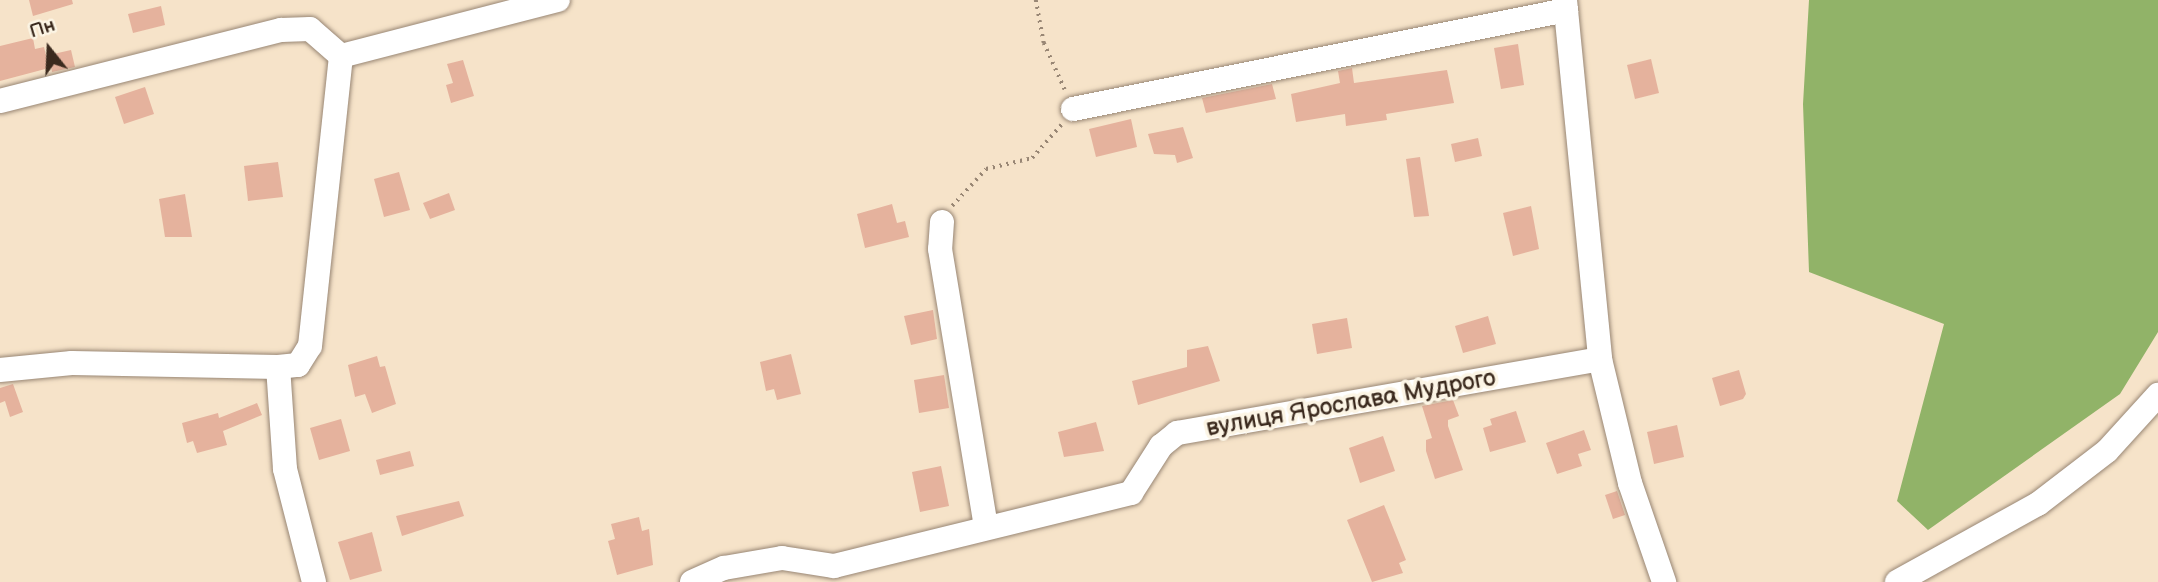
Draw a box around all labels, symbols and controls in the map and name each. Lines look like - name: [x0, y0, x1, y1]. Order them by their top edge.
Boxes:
- north arrow: [14, 14, 84, 84]
- text: Пн: [27, 14, 58, 43]
- street label: вулиця Ярослава Мудрого: [1204, 363, 1498, 443]

